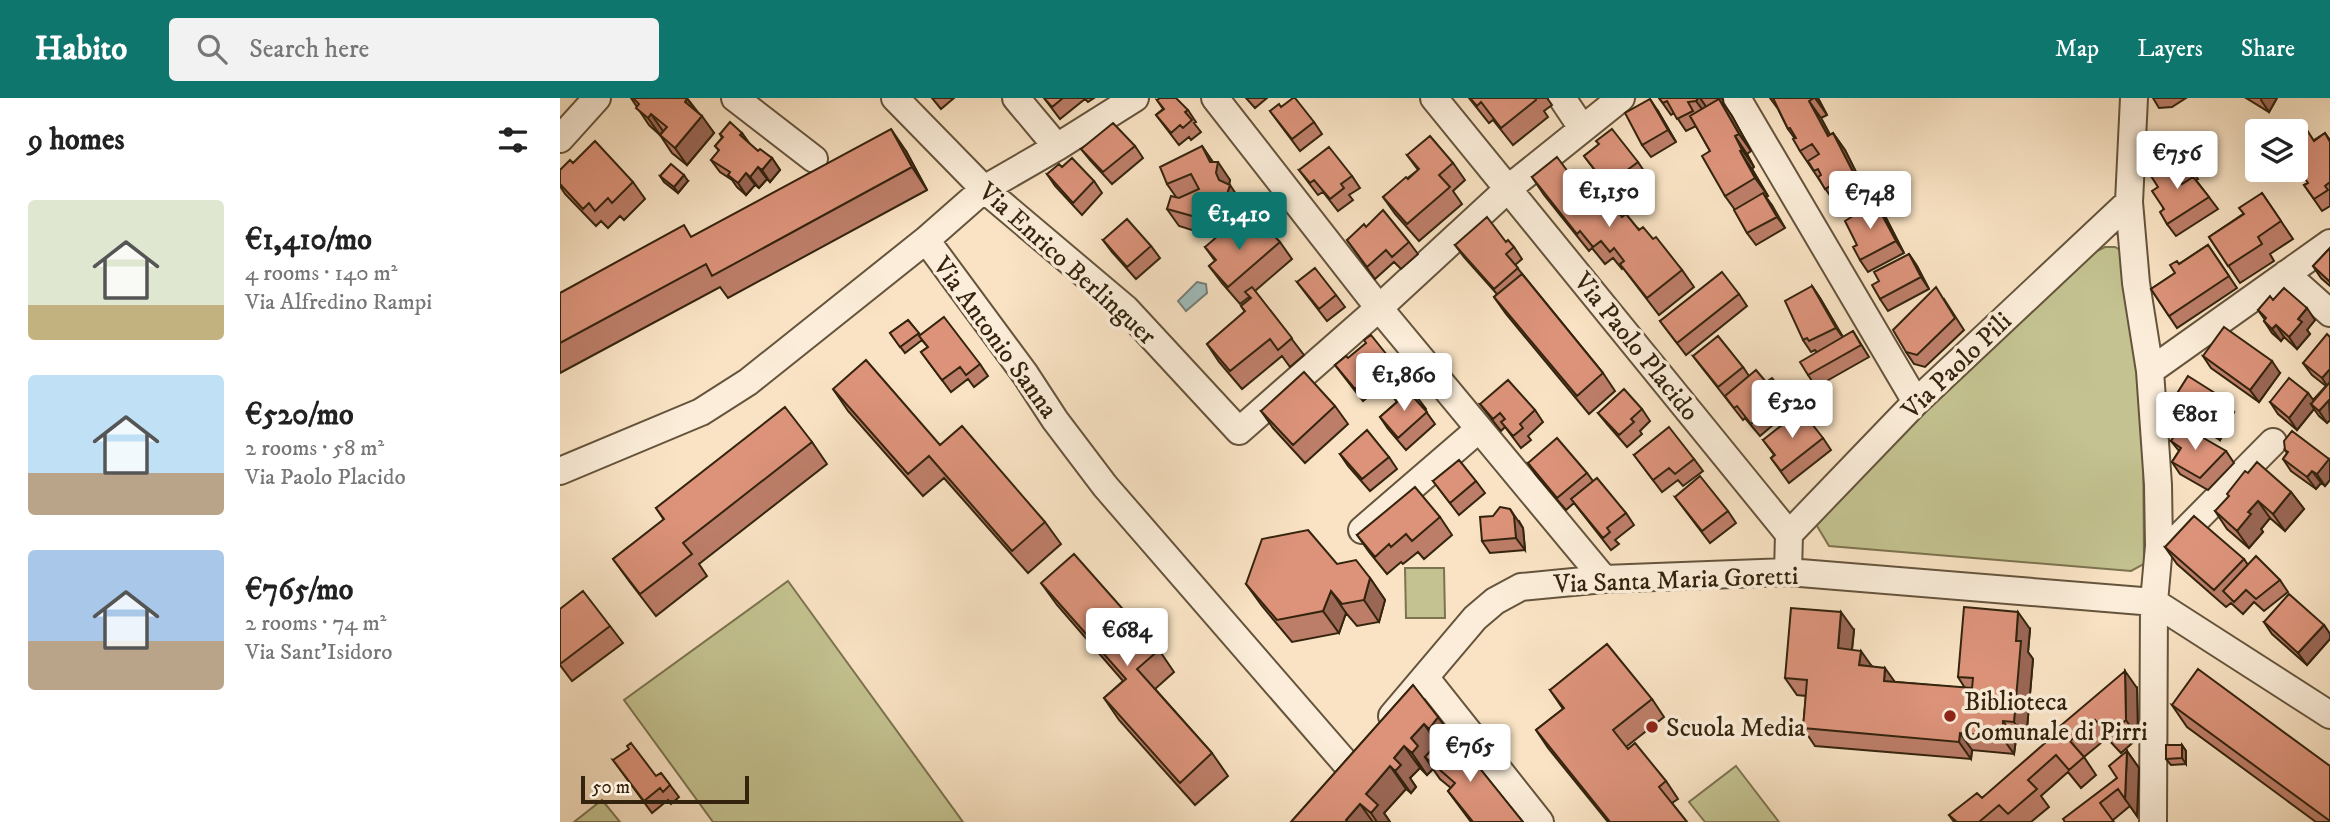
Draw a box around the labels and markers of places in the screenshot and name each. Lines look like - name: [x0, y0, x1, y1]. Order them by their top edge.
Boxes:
- pin: €756: [2136, 132, 2218, 191]
- pin: €1,150: [1552, 170, 1666, 229]
- pin: €748: [1829, 172, 1911, 231]
- pin: €1,410: [1182, 192, 1296, 252]
- pin: €1,860: [1347, 354, 1461, 413]
- pin: €520: [1751, 380, 1833, 440]
- pin: €801: [2154, 392, 2236, 452]
- pin: €684: [1086, 608, 1168, 668]
- place label: Biblioteca Comunale di Pirri: [1964, 686, 2148, 749]
- marker: Biblioteca Comunale di Pirri: [1942, 708, 1958, 724]
- place label: Scuola Media: [1666, 712, 1805, 745]
- marker: Scuola Media: [1644, 719, 1660, 735]
- pin: €765: [1429, 724, 1511, 784]

